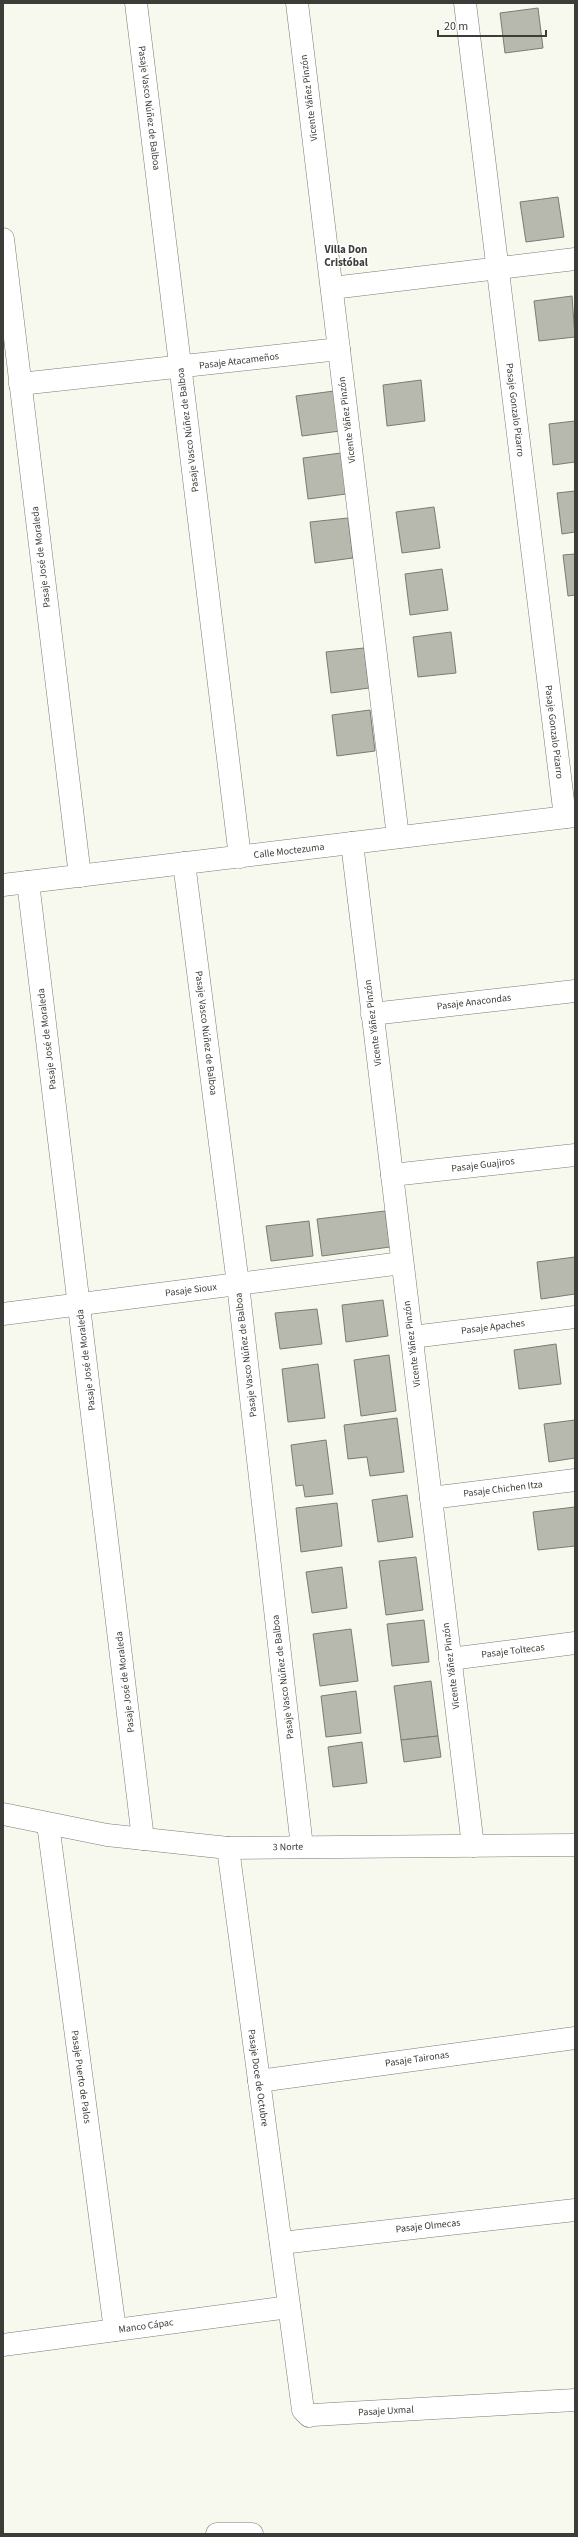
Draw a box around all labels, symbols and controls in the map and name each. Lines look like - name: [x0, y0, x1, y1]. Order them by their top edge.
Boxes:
- scale bar: [438, 12, 546, 38]
- text: 20 m: [444, 18, 468, 35]
- street label: Pasaje Vasco Núñez de Balboa: [134, 45, 164, 171]
- street label: Vicente Yáñez Pinzón: [297, 54, 321, 142]
- district label: Villa Don Cristóbal: [324, 242, 369, 270]
- street label: Pasaje Atacameños: [198, 349, 280, 373]
- street label: Pasaje Gonzalo Pizarro: [502, 362, 528, 458]
- street label: Pasaje Vasco Núñez de Balboa: [173, 367, 203, 493]
- street label: Vicente Yáñez Pinzón: [335, 376, 359, 464]
- street label: Pasaje José de Moraleda: [28, 506, 54, 608]
- street label: Pasaje Gonzalo Pizarro: [541, 684, 567, 780]
- street label: Calle Moctezuma: [253, 840, 325, 862]
- street label: Pasaje Vasco Núñez de Balboa: [191, 970, 221, 1096]
- street label: Vicente Yáñez Pinzón: [361, 979, 385, 1067]
- street label: Pasaje José de Moraleda: [34, 988, 60, 1090]
- street label: Pasaje Anacondas: [436, 990, 512, 1014]
- street label: Pasaje Guajiros: [451, 1154, 515, 1176]
- street label: Pasaje Sioux: [164, 1280, 218, 1300]
- street label: Pasaje Vasco Núñez de Balboa: [231, 1292, 261, 1418]
- street label: Vicente Yáñez Pinzón: [400, 1300, 424, 1388]
- street label: Pasaje José de Moraleda: [73, 1309, 99, 1411]
- street label: Pasaje Apaches: [460, 1316, 526, 1338]
- street label: Pasaje Chichen Itza: [462, 1477, 544, 1501]
- street label: Pasaje Vasco Núñez de Balboa: [268, 1614, 298, 1740]
- street label: Vicente Yáñez Pinzón: [439, 1622, 463, 1710]
- street label: Pasaje José de Moraleda: [112, 1631, 138, 1733]
- street label: Pasaje Toltecas: [481, 1640, 545, 1662]
- street label: 3 Norte: [273, 1840, 303, 1854]
- street label: Pasaje Doce de Octubre: [244, 2028, 272, 2128]
- street label: Pasaje Puerto de Palos: [68, 2029, 94, 2125]
- street label: Pasaje Taironas: [384, 2048, 450, 2070]
- street label: Pasaje Olmecas: [395, 2216, 461, 2236]
- street label: Manco Cápac: [118, 2315, 175, 2337]
- street label: Pasaje Uxmal: [358, 2403, 415, 2419]

